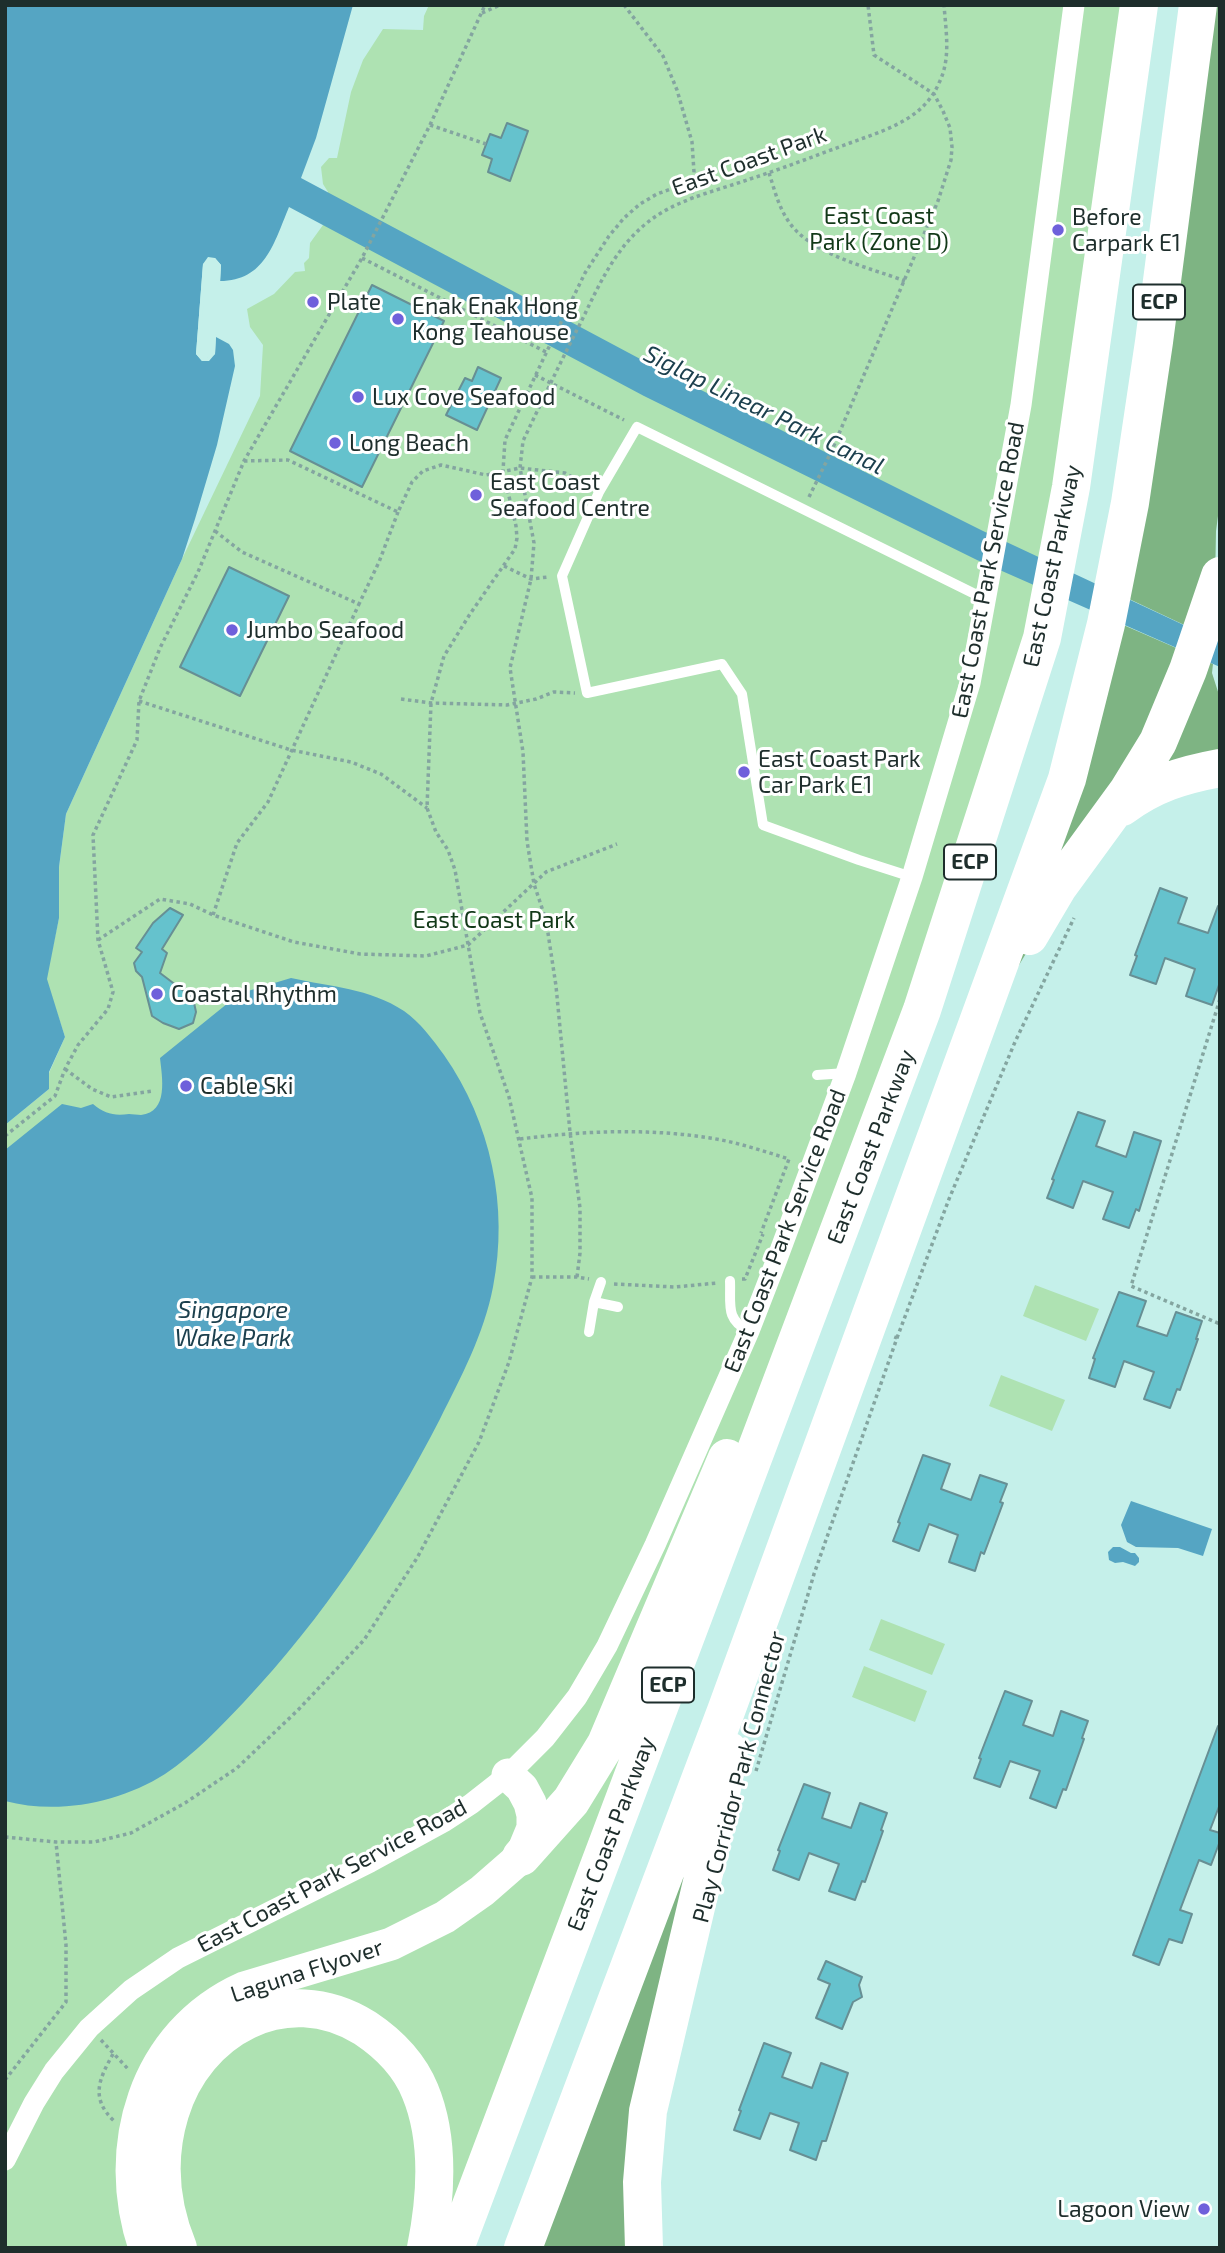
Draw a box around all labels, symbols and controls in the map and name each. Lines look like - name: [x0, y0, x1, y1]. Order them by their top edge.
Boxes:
- street label: East Coast Park: [668, 120, 830, 202]
- park label: East Coast Park (Zone D): [809, 202, 949, 256]
- place label: Before Carpark E1: [1072, 203, 1181, 257]
- marker: Before Carpark E1: [1050, 222, 1066, 238]
- road number: ECP: [1133, 284, 1185, 320]
- place label: Plate: [327, 288, 381, 316]
- place label: Enak Enak Hong Kong Teahouse: [412, 292, 578, 346]
- marker: Plate: [305, 294, 321, 310]
- marker: Enak Enak Hong Kong Teahouse: [390, 311, 406, 327]
- water label: Siglap Linear Park Canal: [639, 339, 889, 481]
- place label: Lux Cove Seafood: [372, 383, 556, 411]
- marker: Lux Cove Seafood: [350, 389, 366, 405]
- street label: East Coast Park Service Road: [946, 419, 1030, 721]
- place label: Long Beach: [349, 429, 469, 457]
- marker: Long Beach: [327, 435, 343, 451]
- street label: East Coast Parkway: [1017, 462, 1087, 670]
- place label: East Coast Seafood Centre: [490, 468, 650, 522]
- marker: East Coast Seafood Centre: [468, 487, 484, 503]
- place label: Jumbo Seafood: [246, 616, 404, 644]
- marker: Jumbo Seafood: [224, 622, 240, 638]
- place label: East Coast Park Car Park E1: [758, 745, 920, 799]
- marker: East Coast Park Car Park E1: [736, 764, 752, 780]
- road number: ECP: [944, 844, 996, 880]
- park label: East Coast Park: [413, 906, 575, 934]
- place label: Coastal Rhythm: [171, 980, 337, 1008]
- marker: Coastal Rhythm: [149, 986, 165, 1002]
- street label: East Coast Parkway: [821, 1046, 921, 1248]
- place label: Cable Ski: [200, 1072, 293, 1100]
- marker: Cable Ski: [178, 1078, 194, 1094]
- street label: East Coast Park Service Road: [718, 1085, 852, 1377]
- water label: Singapore Wake Park: [175, 1296, 291, 1352]
- street label: Play Corridor Park Connector: [687, 1628, 791, 1926]
- road number: ECP: [642, 1668, 694, 1702]
- street label: East Coast Parkway: [561, 1733, 661, 1935]
- street label: East Coast Park Service Road: [192, 1793, 472, 1959]
- street label: Laguna Flyover: [227, 1933, 387, 2009]
- place label: Lagoon View: [1057, 2195, 1190, 2223]
- marker: Lagoon View: [1196, 2201, 1212, 2217]

